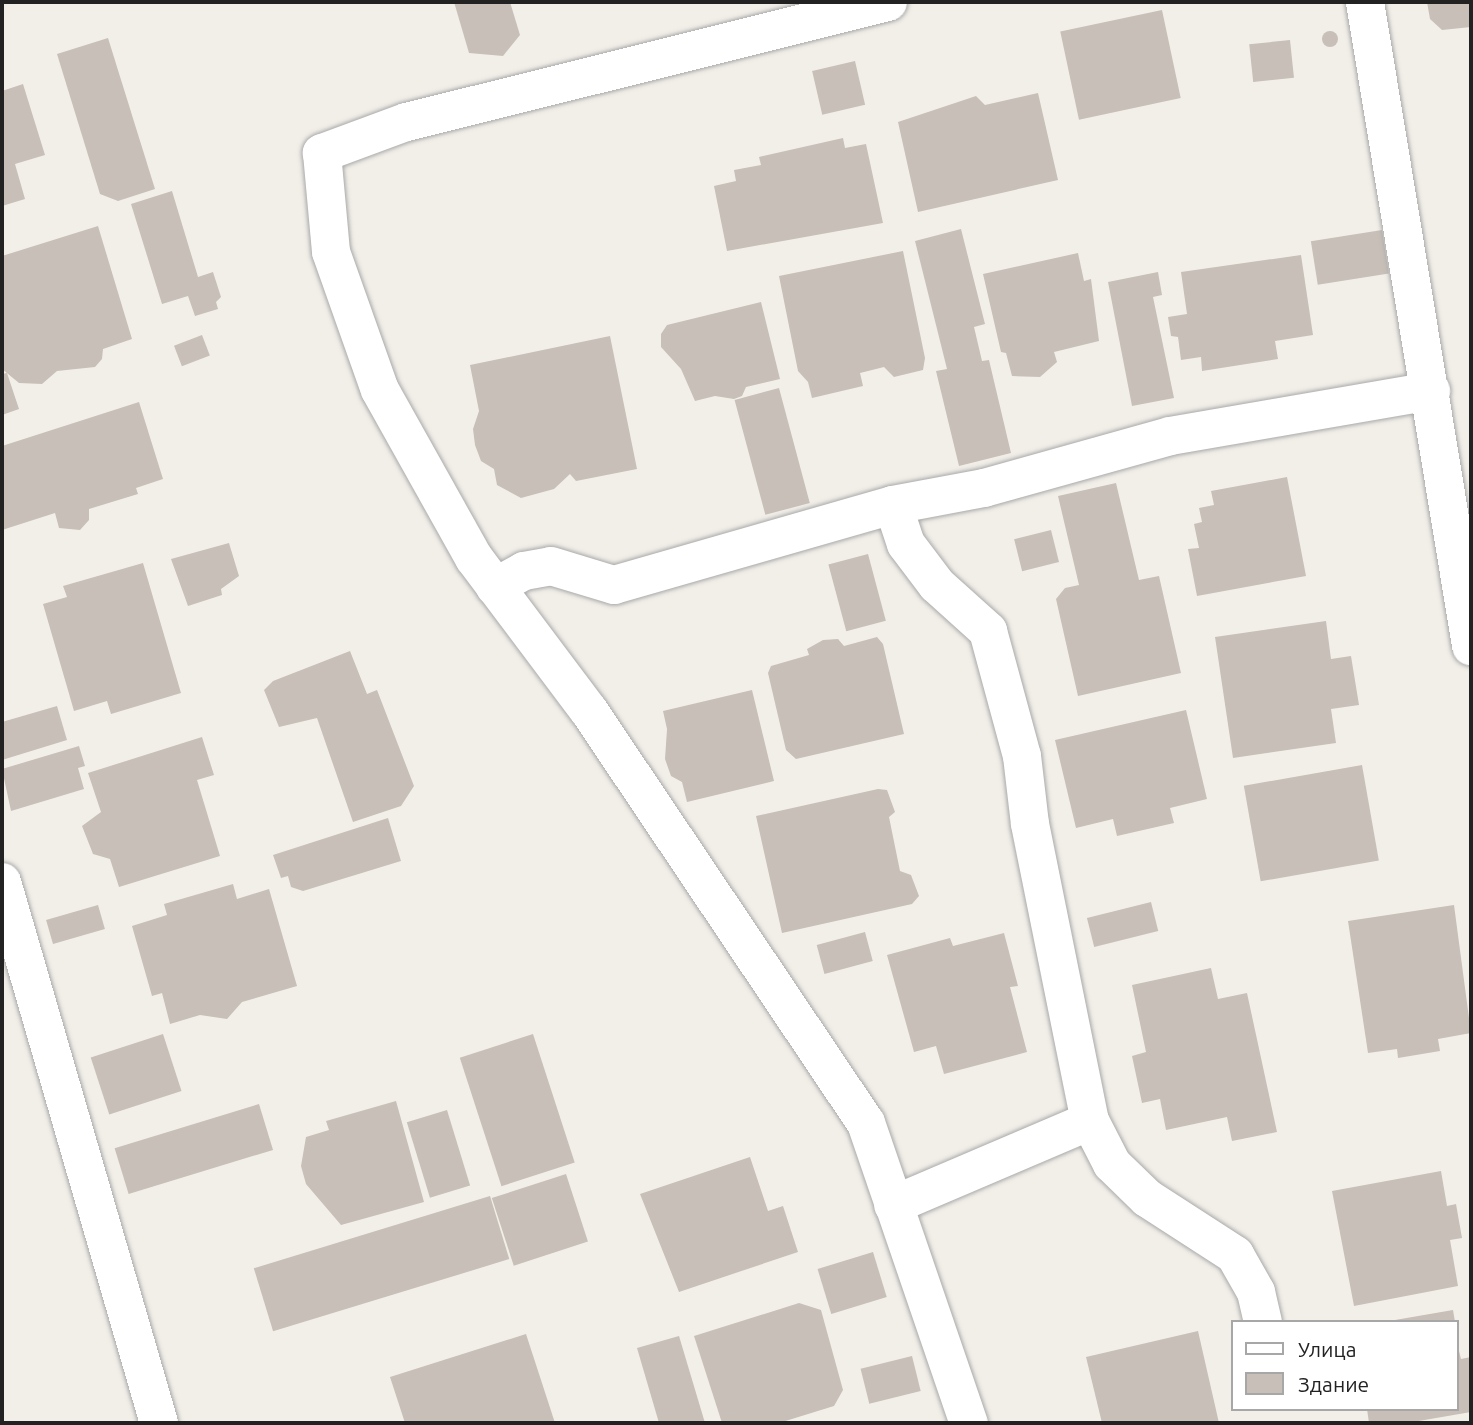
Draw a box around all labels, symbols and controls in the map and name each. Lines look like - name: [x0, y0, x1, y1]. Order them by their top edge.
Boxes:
- legend: [1232, 1320, 1459, 1411]
- text: Улица: [1298, 1337, 1356, 1361]
- text: Здание: [1298, 1372, 1369, 1396]

